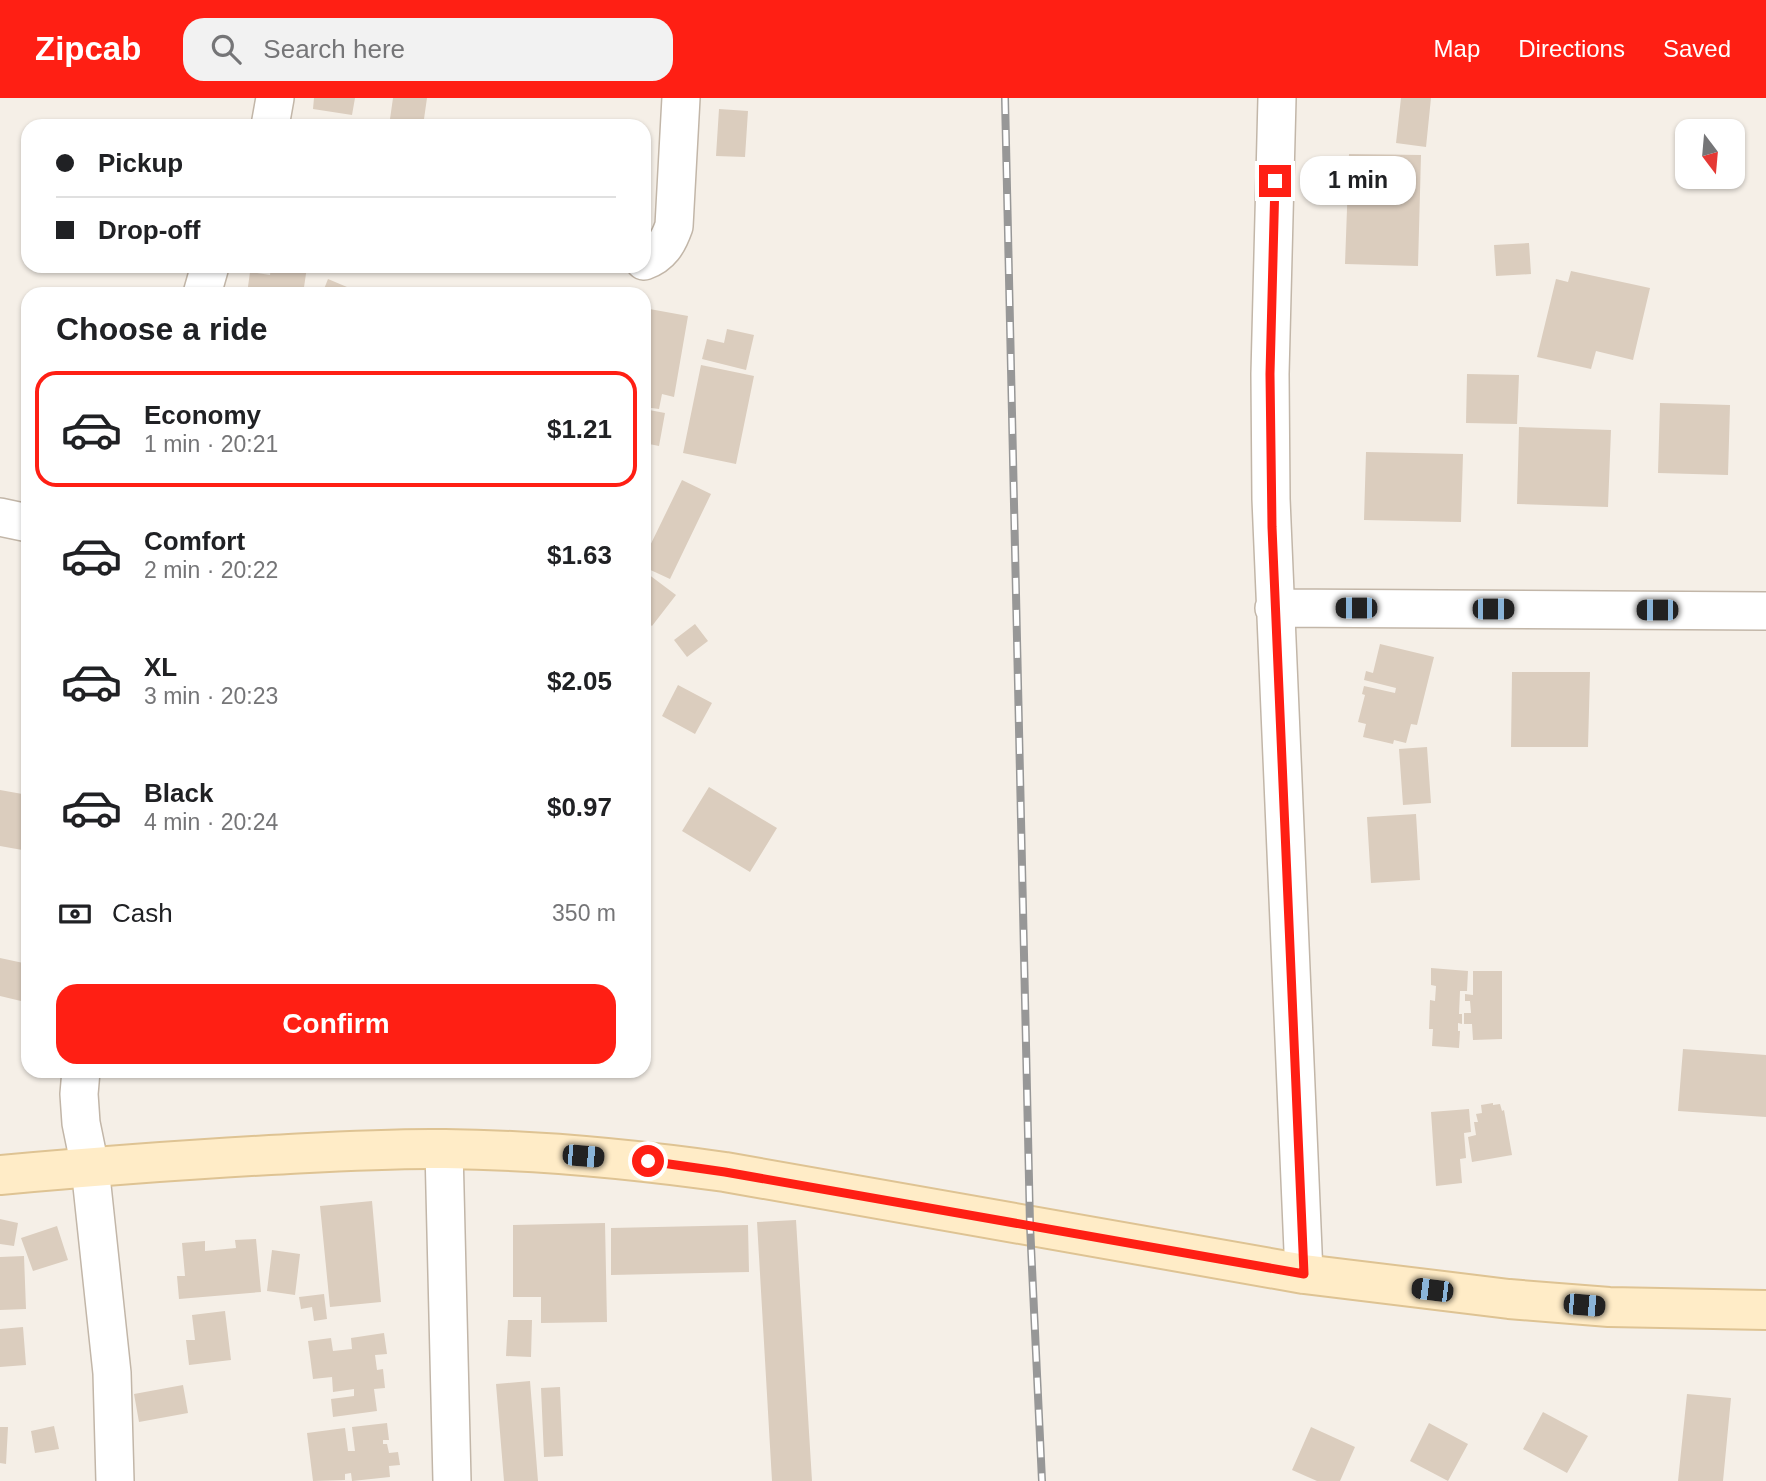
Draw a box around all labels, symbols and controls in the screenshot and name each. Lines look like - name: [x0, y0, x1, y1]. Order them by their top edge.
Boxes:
- search box: [183, 18, 673, 81]
- text: Zipcab: [35, 30, 141, 67]
- icon: search: [207, 30, 245, 68]
- text: Search here: [263, 34, 405, 64]
- text: Map: [1434, 35, 1480, 62]
- text: Directions: [1518, 35, 1625, 62]
- text: Saved: [1663, 35, 1731, 62]
- north arrow: [1675, 119, 1745, 189]
- map controls: [1675, 119, 1745, 189]
- text: Pickup: [98, 148, 183, 178]
- callout: 1 min: [1300, 156, 1415, 206]
- route end: [1259, 165, 1291, 197]
- text: 1 min: [1328, 167, 1388, 193]
- text: Drop-off: [98, 215, 201, 245]
- text: Choose a ride: [56, 311, 268, 347]
- icon: car: [60, 398, 123, 461]
- text: Economy: [144, 400, 261, 430]
- text: $1.21: [547, 414, 612, 444]
- text: 1 min · 20:21: [144, 431, 278, 457]
- icon: car: [60, 524, 123, 587]
- text: Comfort: [144, 526, 245, 556]
- text: $1.63: [547, 540, 612, 570]
- text: 2 min · 20:22: [144, 557, 278, 583]
- car: [1336, 598, 1378, 619]
- car: [1473, 599, 1515, 620]
- car: [1637, 600, 1679, 621]
- icon: car: [60, 650, 123, 713]
- text: XL: [144, 652, 177, 682]
- text: $2.05: [547, 666, 612, 696]
- text: 3 min · 20:23: [144, 683, 278, 709]
- icon: car: [60, 776, 123, 839]
- text: Black: [144, 778, 213, 808]
- text: $0.97: [547, 792, 612, 822]
- text: 4 min · 20:24: [144, 809, 278, 835]
- icon: cash: [56, 895, 94, 933]
- text: Cash: [112, 898, 173, 928]
- text: 350 m: [552, 900, 616, 926]
- button: Confirm: [56, 984, 616, 1064]
- car: [562, 1144, 605, 1168]
- route start: [632, 1145, 664, 1177]
- car: [1410, 1277, 1455, 1303]
- car: [1563, 1293, 1606, 1317]

